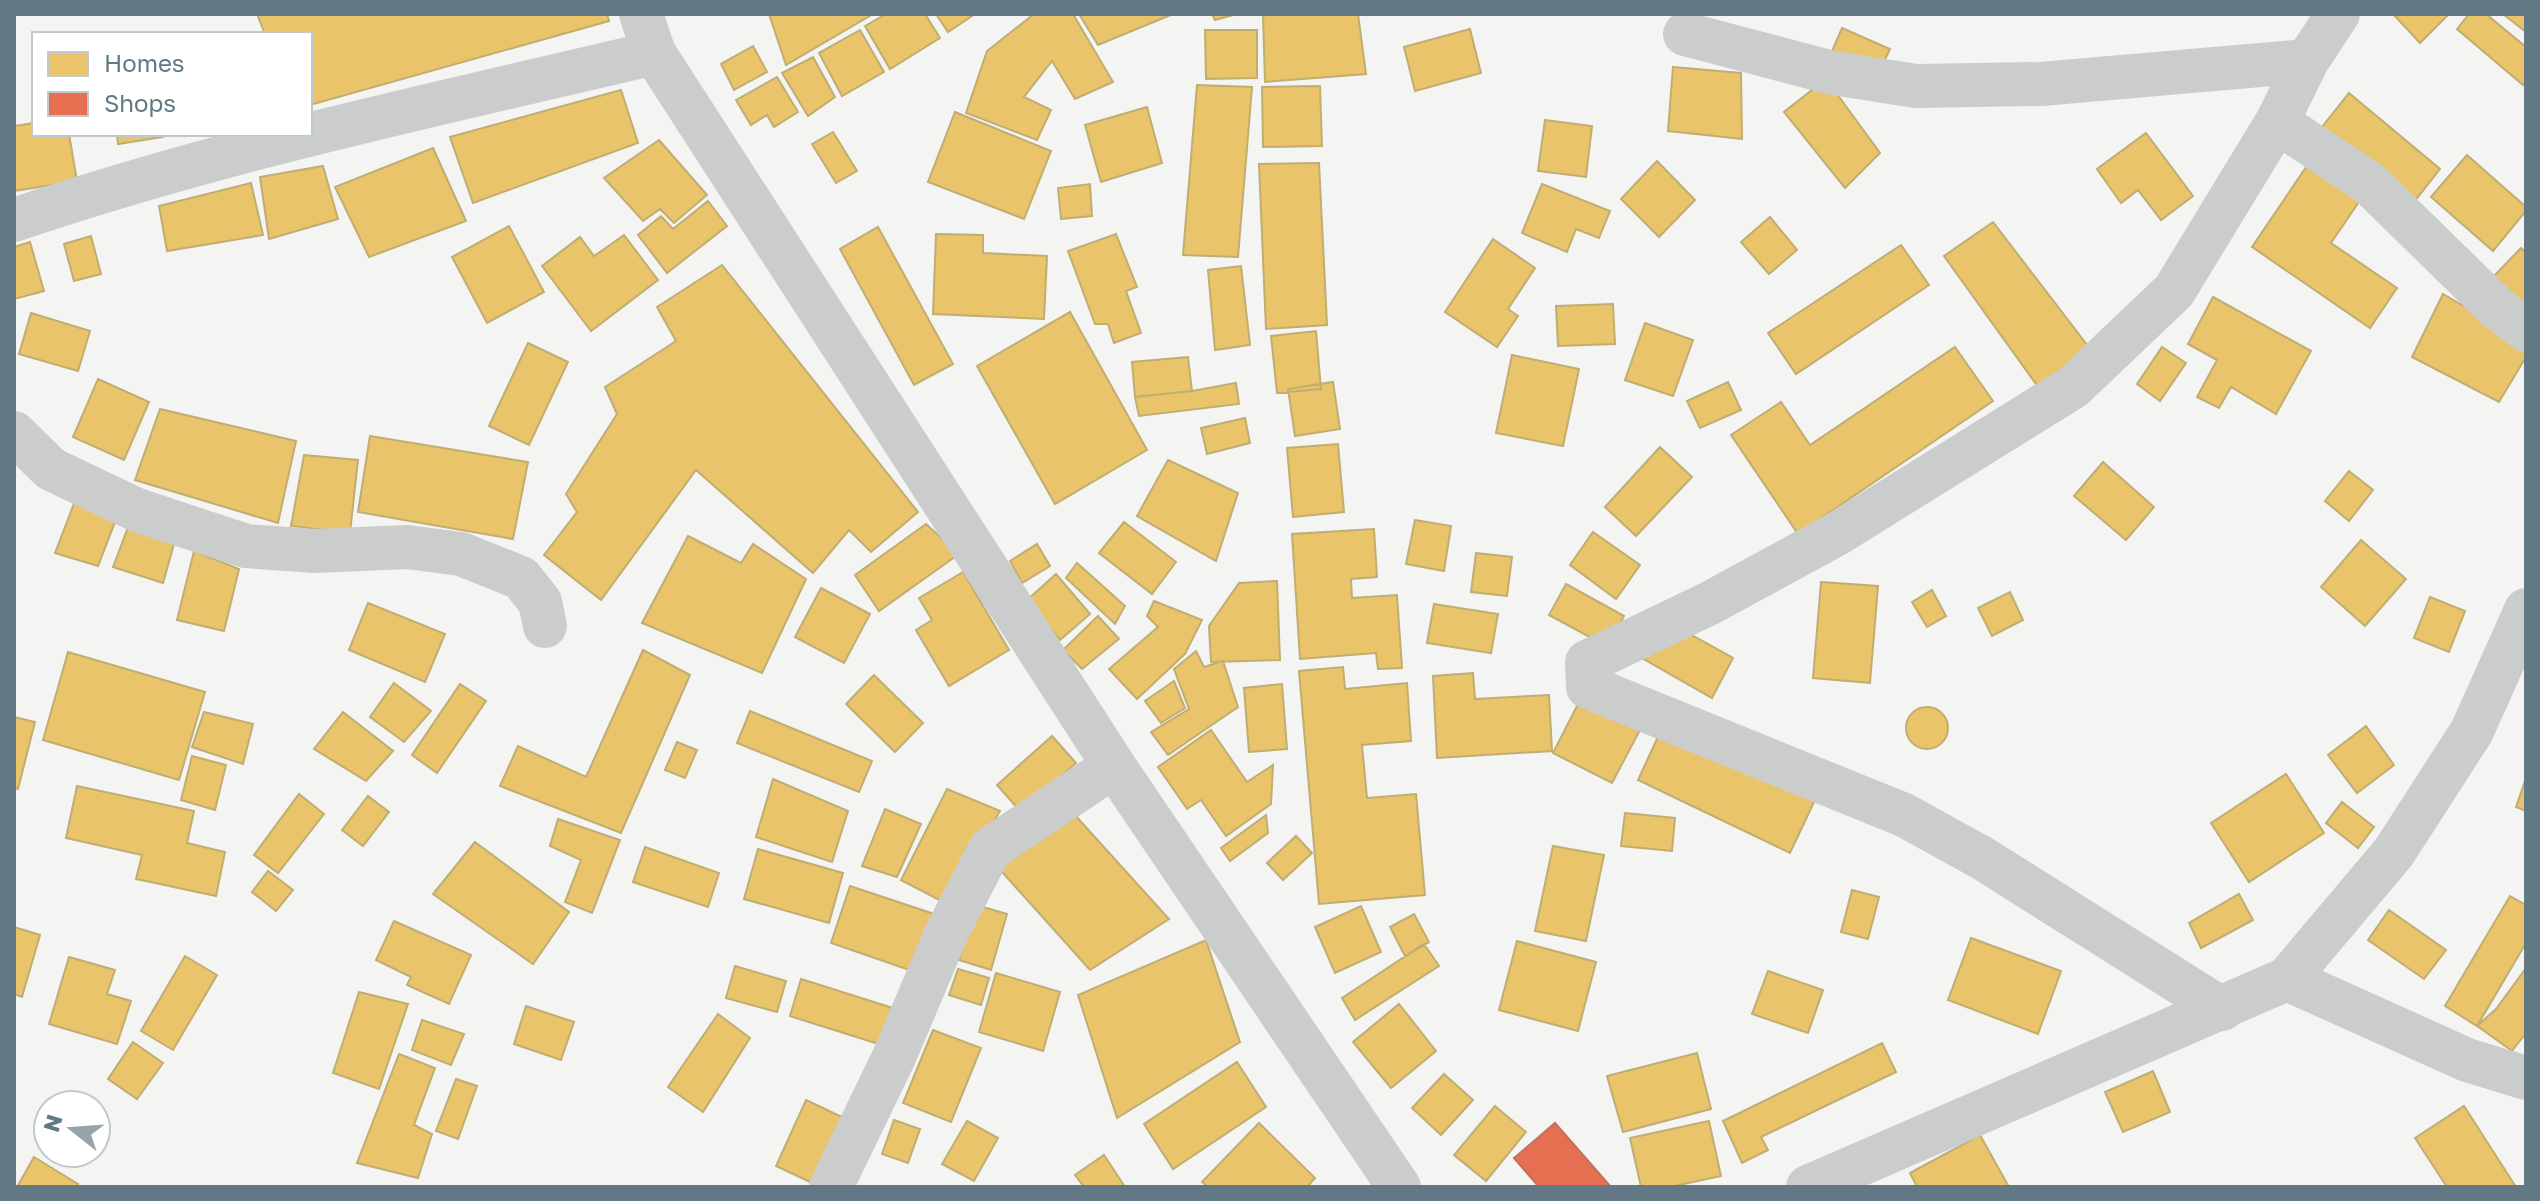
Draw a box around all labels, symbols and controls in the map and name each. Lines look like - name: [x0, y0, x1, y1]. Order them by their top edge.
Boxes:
- legend: [32, 32, 312, 136]
- text: Homes: [104, 48, 185, 77]
- text: Shops: [104, 88, 176, 117]
- north arrow: [32, 1089, 112, 1169]
- text: N: [37, 1111, 68, 1135]

